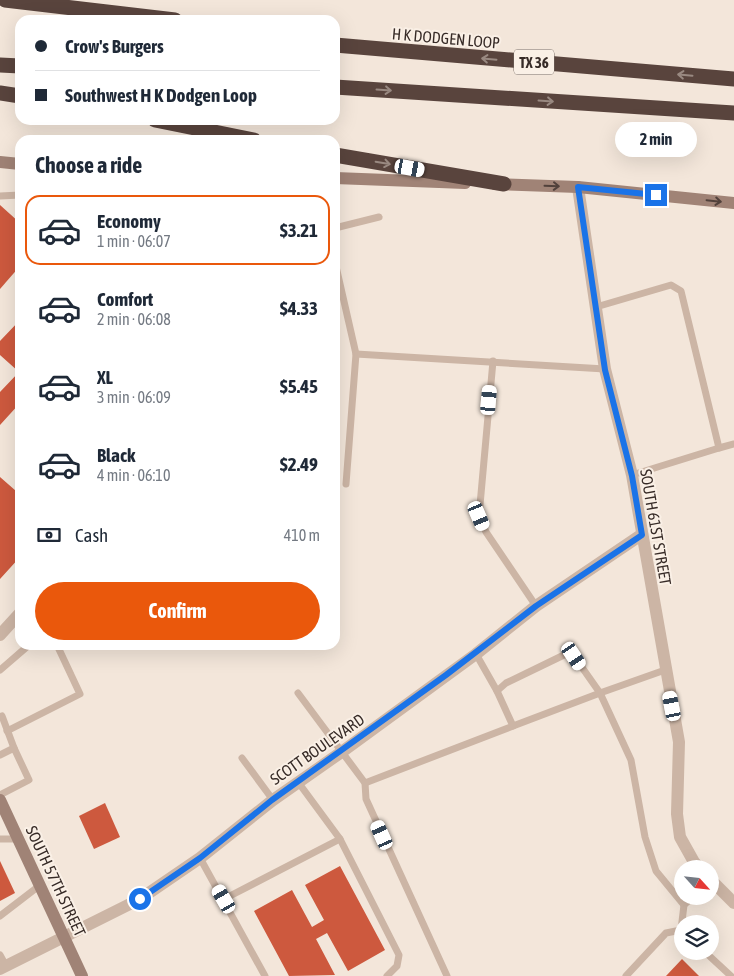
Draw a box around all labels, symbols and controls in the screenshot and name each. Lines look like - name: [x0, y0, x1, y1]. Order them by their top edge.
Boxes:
- street label: H K DODGEN LOOP: [391, 24, 501, 52]
- text: Crow's Burgers: [65, 35, 164, 57]
- road number: TX 36: [514, 50, 554, 74]
- one-way arrow: [481, 54, 497, 63]
- one-way arrow: [678, 70, 694, 79]
- text: Southwest H K Dodgen Loop: [65, 84, 257, 106]
- one-way arrow: [375, 85, 391, 95]
- one-way arrow: [538, 96, 554, 105]
- callout: 2 min: [615, 122, 697, 158]
- text: 2 min: [640, 130, 672, 148]
- text: Choose a ride: [35, 152, 142, 178]
- car: [393, 158, 426, 178]
- one-way arrow: [375, 159, 391, 169]
- one-way arrow: [544, 181, 560, 191]
- route end: [645, 184, 667, 206]
- one-way arrow: [706, 196, 722, 206]
- icon: car: [37, 208, 82, 253]
- text: Economy: [97, 210, 161, 232]
- text: $3.21: [280, 219, 318, 241]
- text: 1 min · 06:07: [97, 232, 171, 250]
- icon: car: [37, 286, 82, 331]
- text: Comfort: [97, 288, 153, 310]
- text: $4.33: [280, 297, 318, 319]
- text: 2 min · 06:08: [97, 310, 171, 328]
- icon: car: [37, 364, 82, 409]
- text: XL: [97, 366, 113, 388]
- text: $5.45: [280, 375, 318, 397]
- car: [480, 384, 497, 416]
- text: 3 min · 06:09: [97, 388, 171, 406]
- icon: car: [37, 442, 82, 487]
- text: Black: [97, 444, 135, 466]
- text: $2.49: [280, 453, 318, 475]
- text: 4 min · 06:10: [97, 466, 170, 484]
- street label: SOUTH 61ST STREET: [637, 468, 675, 586]
- car: [466, 499, 491, 533]
- icon: cash: [35, 521, 63, 549]
- text: Cash: [75, 524, 108, 546]
- text: 410 m: [284, 526, 320, 544]
- button: Confirm: [35, 582, 320, 640]
- car: [559, 639, 588, 673]
- car: [661, 690, 682, 722]
- street label: SCOTT BOULEVARD: [267, 710, 367, 788]
- car: [369, 818, 394, 852]
- street label: SOUTH 57TH STREET: [22, 823, 90, 939]
- north arrow: [674, 860, 719, 905]
- map controls: [674, 860, 719, 960]
- car: [210, 882, 237, 916]
- route start: [129, 888, 151, 910]
- button: layers: [674, 915, 719, 960]

